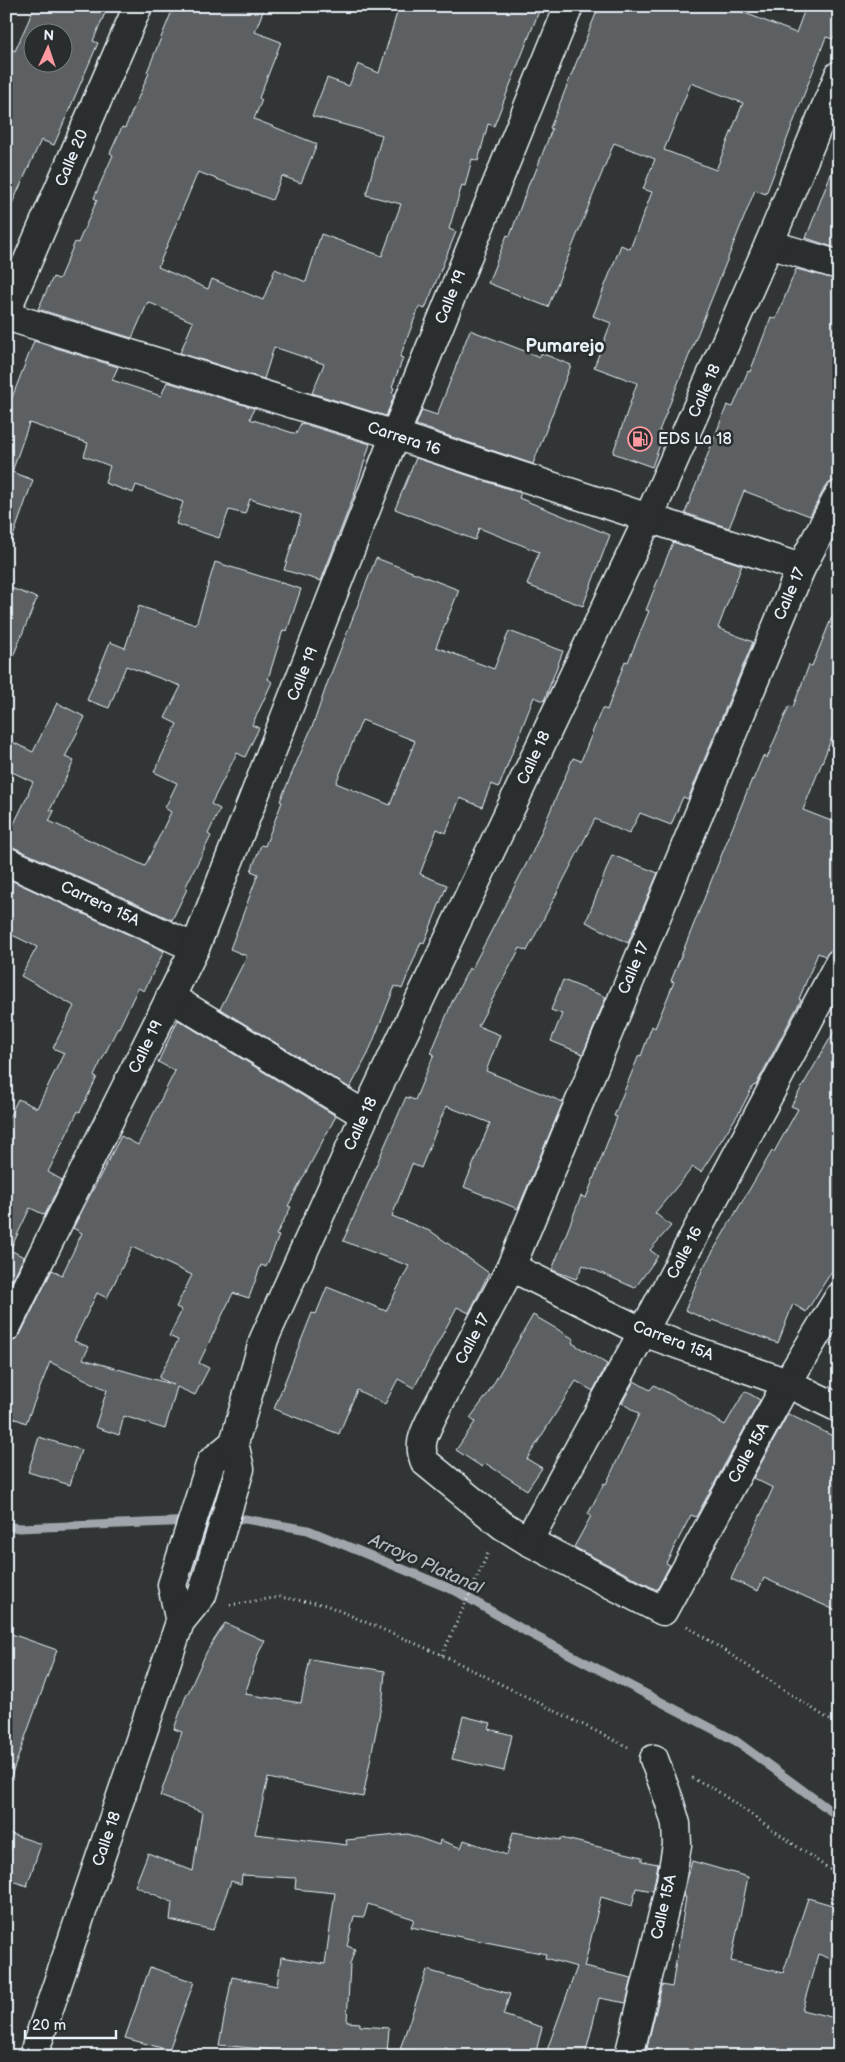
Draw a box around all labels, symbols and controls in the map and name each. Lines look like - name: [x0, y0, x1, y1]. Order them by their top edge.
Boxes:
- north arrow: [22, 22, 72, 72]
- text: N: [43, 27, 54, 44]
- street label: Calle 20: [52, 127, 92, 189]
- street label: Calle 19: [432, 267, 470, 327]
- district label: Pumarejo: [525, 336, 605, 357]
- street label: Calle 18: [685, 361, 725, 421]
- street label: Carrera 16: [365, 418, 443, 460]
- fuel station icon: EDS La 18: [627, 426, 653, 452]
- place label: EDS La 18: [658, 430, 732, 449]
- street label: Calle 17: [770, 565, 810, 623]
- street label: Calle 19: [284, 644, 322, 704]
- street label: Calle 18: [513, 728, 555, 788]
- street label: Carrera 15A: [57, 877, 143, 931]
- street label: Calle 17: [614, 939, 654, 997]
- street label: Calle 19: [125, 1017, 167, 1077]
- street label: Calle 18: [340, 1094, 382, 1154]
- street label: Calle 16: [663, 1223, 707, 1283]
- street label: Calle 17: [452, 1310, 494, 1368]
- street label: Carrera 15A: [630, 1317, 716, 1365]
- street label: Calle 15A: [725, 1419, 774, 1487]
- water label: Arroyo Platanal: [365, 1529, 487, 1599]
- street label: Calle 18: [89, 1809, 125, 1869]
- street label: Calle 15A: [647, 1872, 681, 1941]
- scale bar: [25, 2007, 116, 2039]
- text: 20 m: [32, 2016, 66, 2035]

